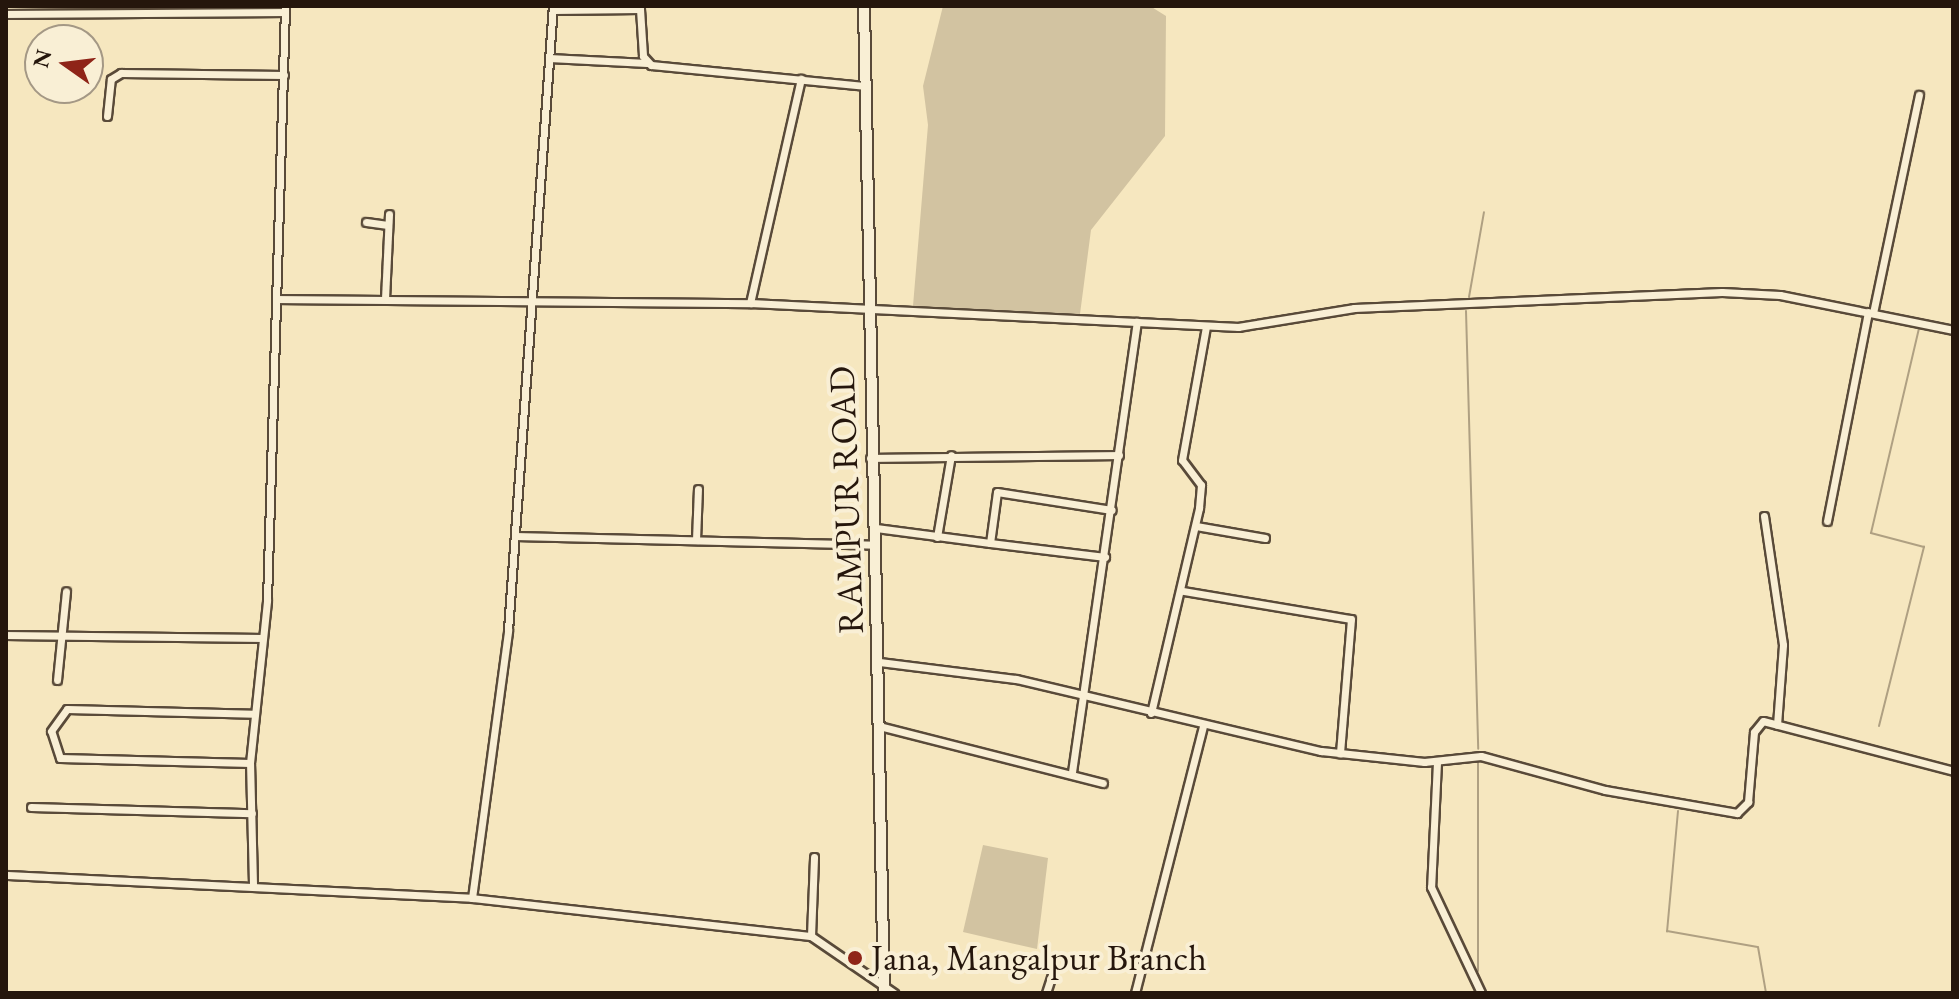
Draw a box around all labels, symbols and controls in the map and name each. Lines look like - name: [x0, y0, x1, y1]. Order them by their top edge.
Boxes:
- north arrow: [24, 24, 104, 104]
- text: N: [26, 46, 58, 71]
- street label: RAMPUR ROAD: [820, 365, 872, 635]
- place label: Jana, Mangalpur Branch: [871, 936, 1207, 980]
- marker: Jana, Mangalpur Branch: [846, 949, 864, 967]

